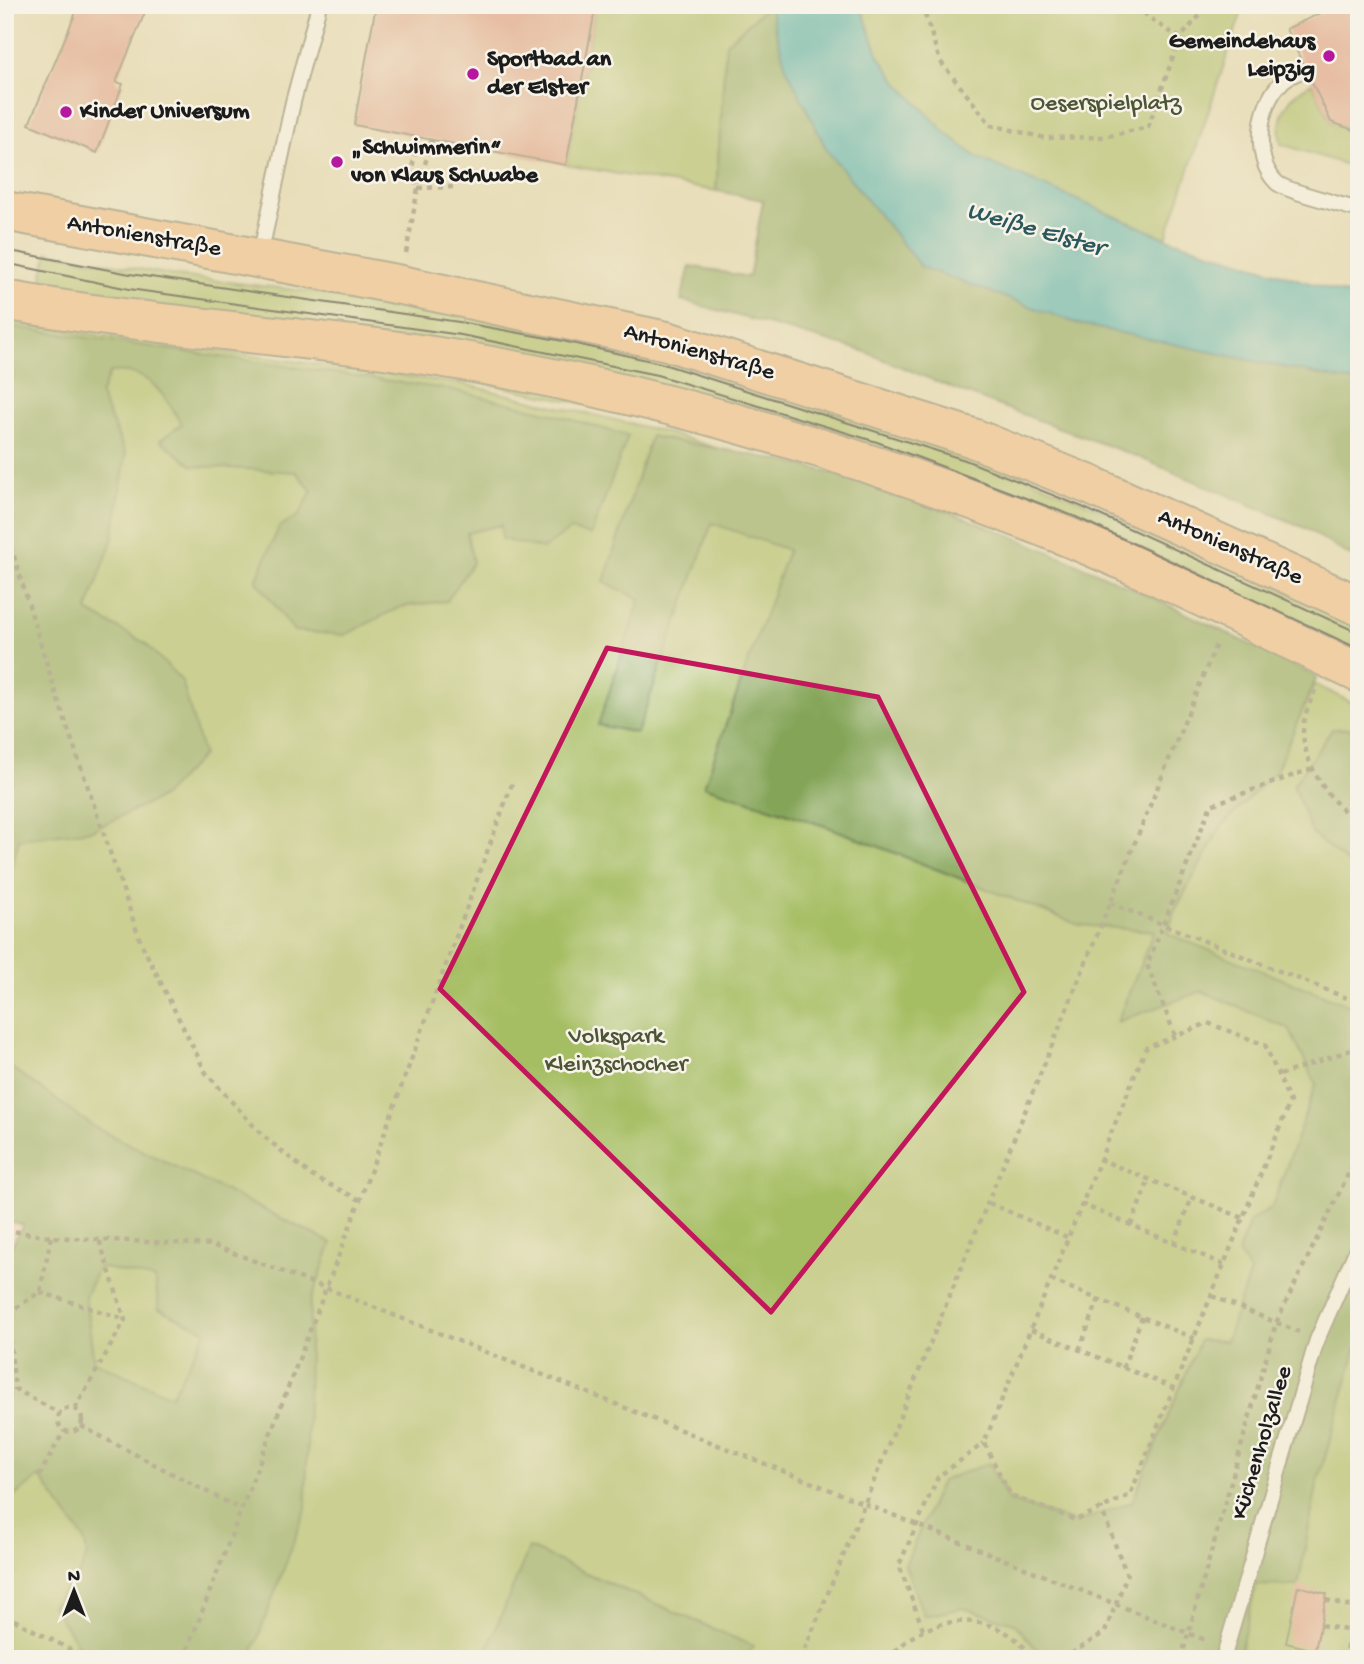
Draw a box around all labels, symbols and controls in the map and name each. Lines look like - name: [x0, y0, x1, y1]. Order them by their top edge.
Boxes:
- place label: Gemeindehaus Leipzig: [1169, 28, 1316, 85]
- place label: Sportbad an der Elster: [487, 46, 612, 103]
- marker: Gemeindehaus Leipzig: [1321, 48, 1337, 64]
- marker: Sportbad an der Elster: [465, 66, 481, 82]
- park label: Oeserspielplatz: [1031, 90, 1183, 119]
- place label: Kinder Universum: [79, 98, 250, 127]
- marker: Kinder Universum: [58, 104, 74, 120]
- place label: „Schwimmerin“ von Klaus Schwabe: [350, 134, 540, 191]
- marker: „Schwimmerin“ von Klaus Schwabe: [329, 154, 345, 170]
- water label: Weiße Elster: [963, 197, 1112, 267]
- street label: Antonienstraße: [65, 209, 224, 265]
- street label: Antonienstraße: [620, 318, 778, 389]
- street label: Antonienstraße: [1153, 503, 1308, 593]
- park label: Volkspark Kleinzschocher: [545, 1023, 690, 1080]
- street label: Küchenholzallee: [1226, 1362, 1300, 1523]
- north arrow: [38, 1556, 108, 1626]
- text: N: [68, 1566, 80, 1589]

